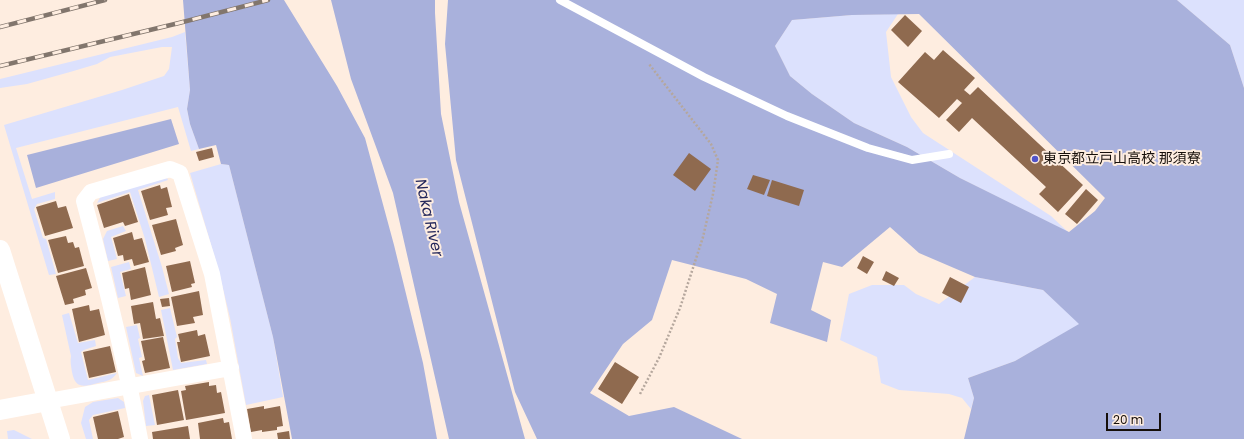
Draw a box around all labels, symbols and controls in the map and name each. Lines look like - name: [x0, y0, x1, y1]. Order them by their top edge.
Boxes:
- place label: 東京都立戸山高校 那須寮: [1043, 151, 1201, 167]
- marker: 東京都立戸山高校 那須寮: [1030, 154, 1040, 164]
- water label: Naka River: [410, 177, 446, 259]
- scale bar: [1108, 405, 1163, 431]
- text: 20 m: [1113, 411, 1143, 428]

